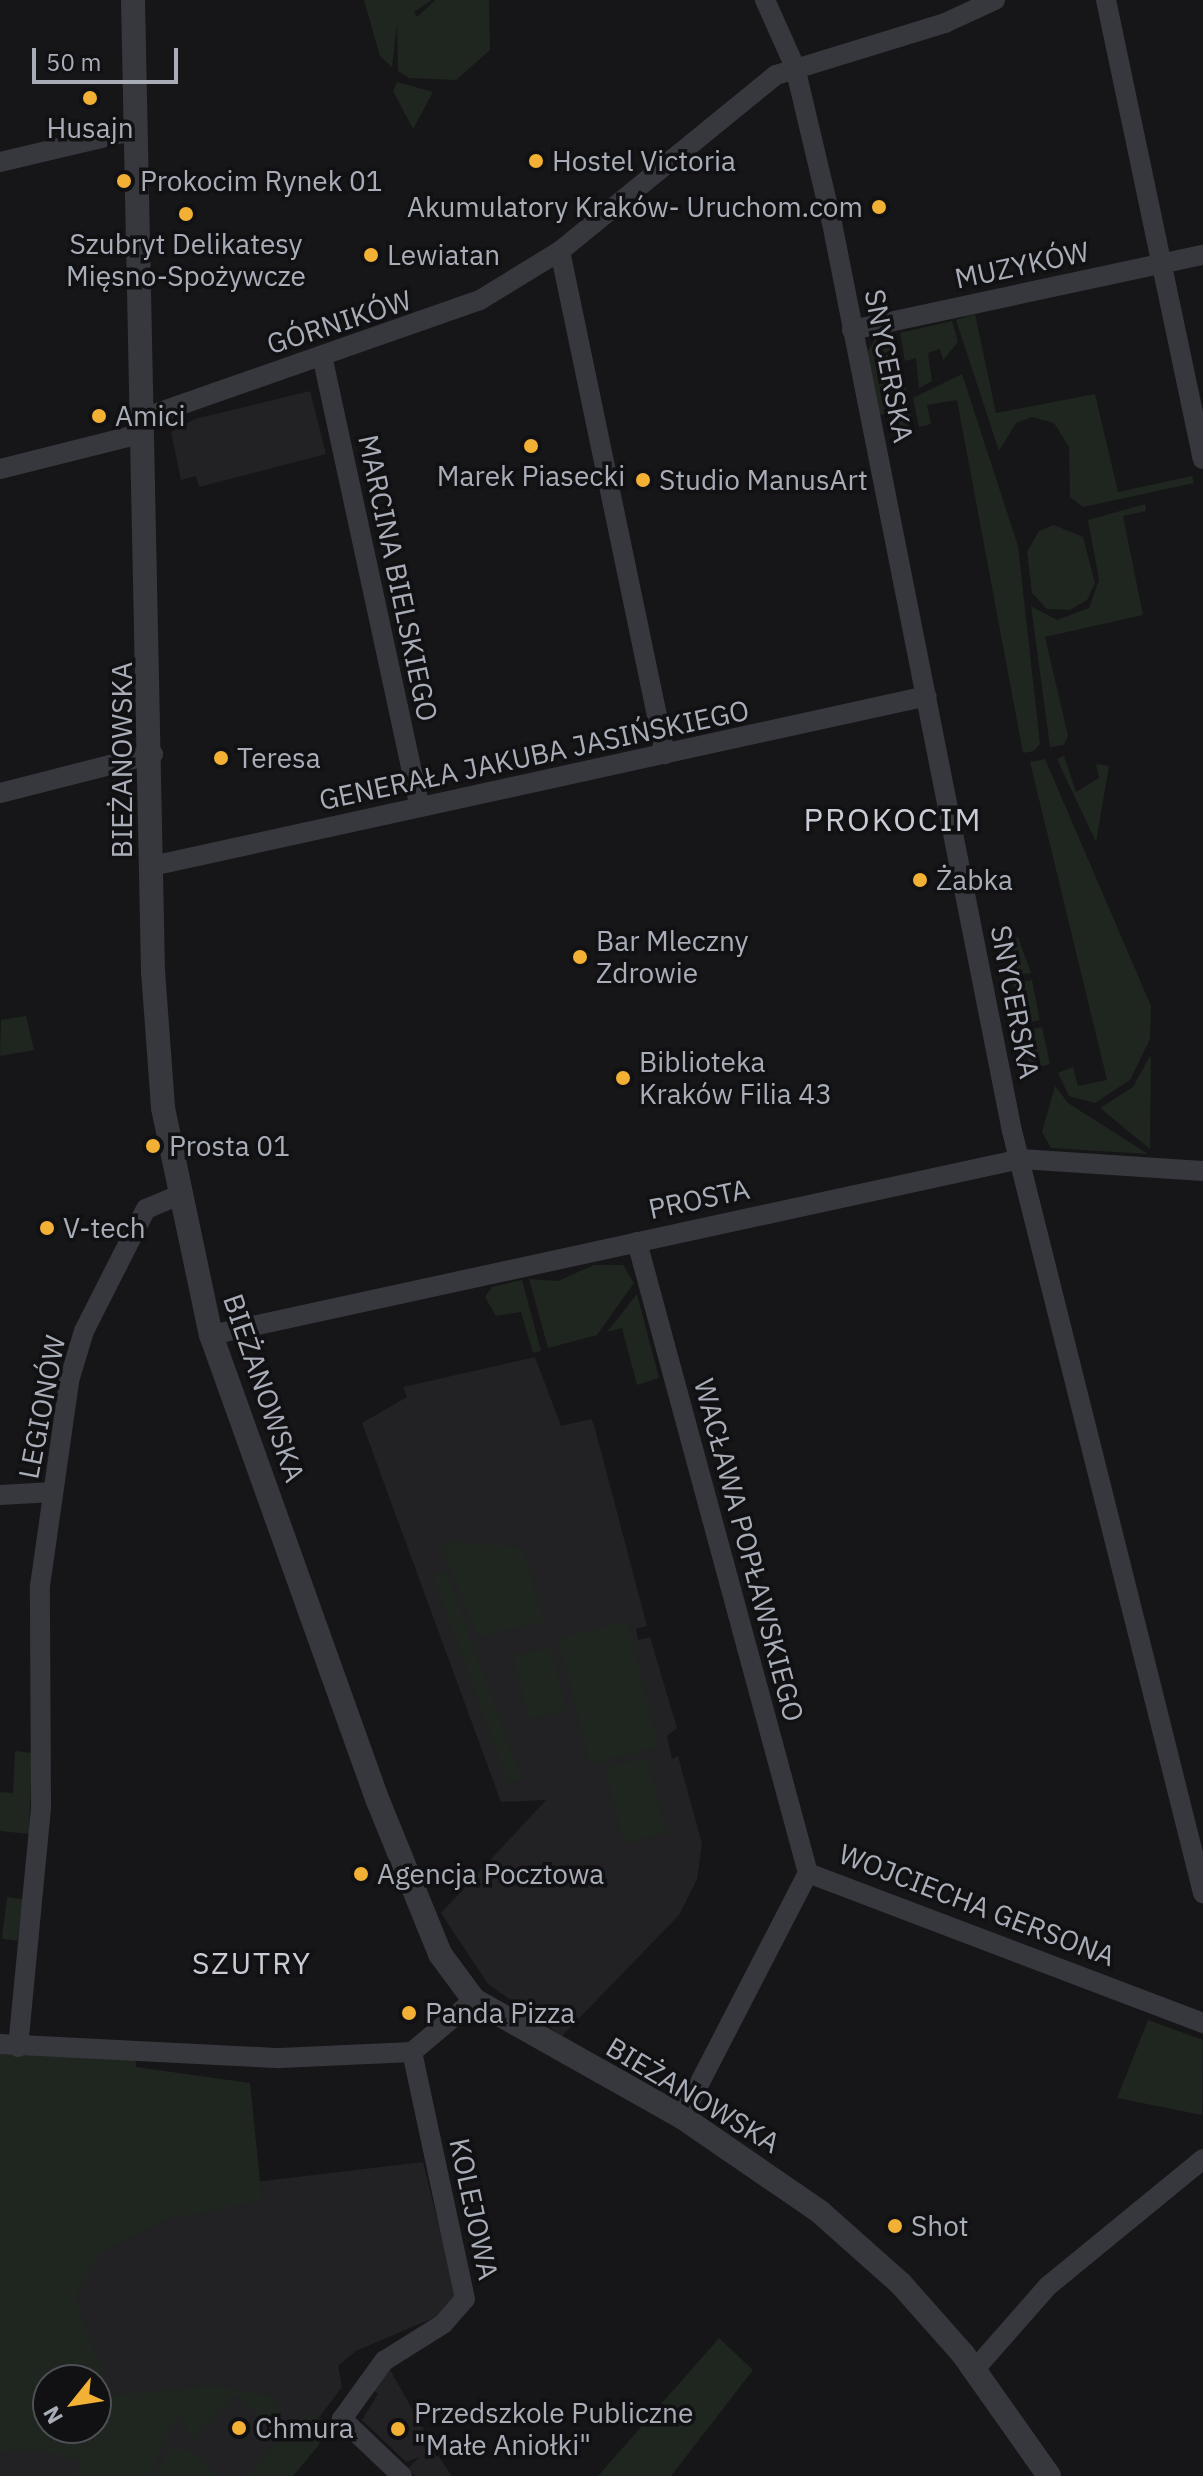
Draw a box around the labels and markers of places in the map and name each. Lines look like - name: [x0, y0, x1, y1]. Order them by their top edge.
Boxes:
- marker: Husajn: [81, 89, 99, 107]
- place label: Husajn: [46, 111, 134, 145]
- place label: Hostel Victoria: [552, 144, 736, 178]
- marker: Hostel Victoria: [527, 152, 545, 170]
- place label: Prokocim Rynek 01: [140, 164, 383, 198]
- marker: Prokocim Rynek 01: [115, 172, 133, 190]
- place label: Akumulatory Kraków- Uruchom.com: [407, 190, 863, 224]
- marker: Akumulatory Kraków- Uruchom.com: [870, 198, 888, 216]
- marker: Szubryt Delikatesy Mięsno-Spożywcze: [177, 205, 195, 223]
- place label: Szubryt Delikatesy Mięsno-Spożywcze: [66, 227, 306, 293]
- place label: Lewiatan: [387, 238, 500, 272]
- marker: Lewiatan: [362, 246, 380, 264]
- place label: Amici: [115, 399, 185, 433]
- marker: Amici: [90, 407, 108, 425]
- marker: Marek Piasecki: [522, 437, 540, 455]
- place label: Marek Piasecki: [437, 459, 625, 493]
- place label: Studio ManusArt: [659, 463, 868, 497]
- marker: Studio ManusArt: [634, 471, 652, 489]
- place label: Teresa: [237, 741, 321, 775]
- marker: Teresa: [212, 749, 230, 767]
- place label: Żabka: [936, 863, 1013, 897]
- marker: Żabka: [911, 871, 929, 889]
- place label: Bar Mleczny Zdrowie: [596, 924, 749, 990]
- marker: Bar Mleczny Zdrowie: [571, 948, 589, 966]
- place label: Biblioteka Kraków Filia 43: [639, 1045, 832, 1111]
- marker: Biblioteka Kraków Filia 43: [614, 1069, 632, 1087]
- place label: Prosta 01: [169, 1129, 290, 1163]
- marker: Prosta 01: [144, 1137, 162, 1155]
- place label: V-tech: [63, 1211, 146, 1245]
- marker: V-tech: [38, 1219, 56, 1237]
- place label: Agencja Pocztowa: [377, 1857, 604, 1891]
- marker: Agencja Pocztowa: [352, 1865, 370, 1883]
- place label: Panda Pizza: [425, 1996, 575, 2030]
- marker: Panda Pizza: [400, 2004, 418, 2022]
- place label: Shot: [911, 2209, 969, 2243]
- marker: Shot: [886, 2217, 904, 2235]
- place label: Przedszkole Publiczne "Małe Aniołki": [414, 2396, 693, 2462]
- place label: Chmura: [255, 2411, 354, 2445]
- marker: Chmura: [230, 2419, 248, 2437]
- marker: Przedszkole Publiczne "Małe Aniołki": [389, 2420, 407, 2438]

